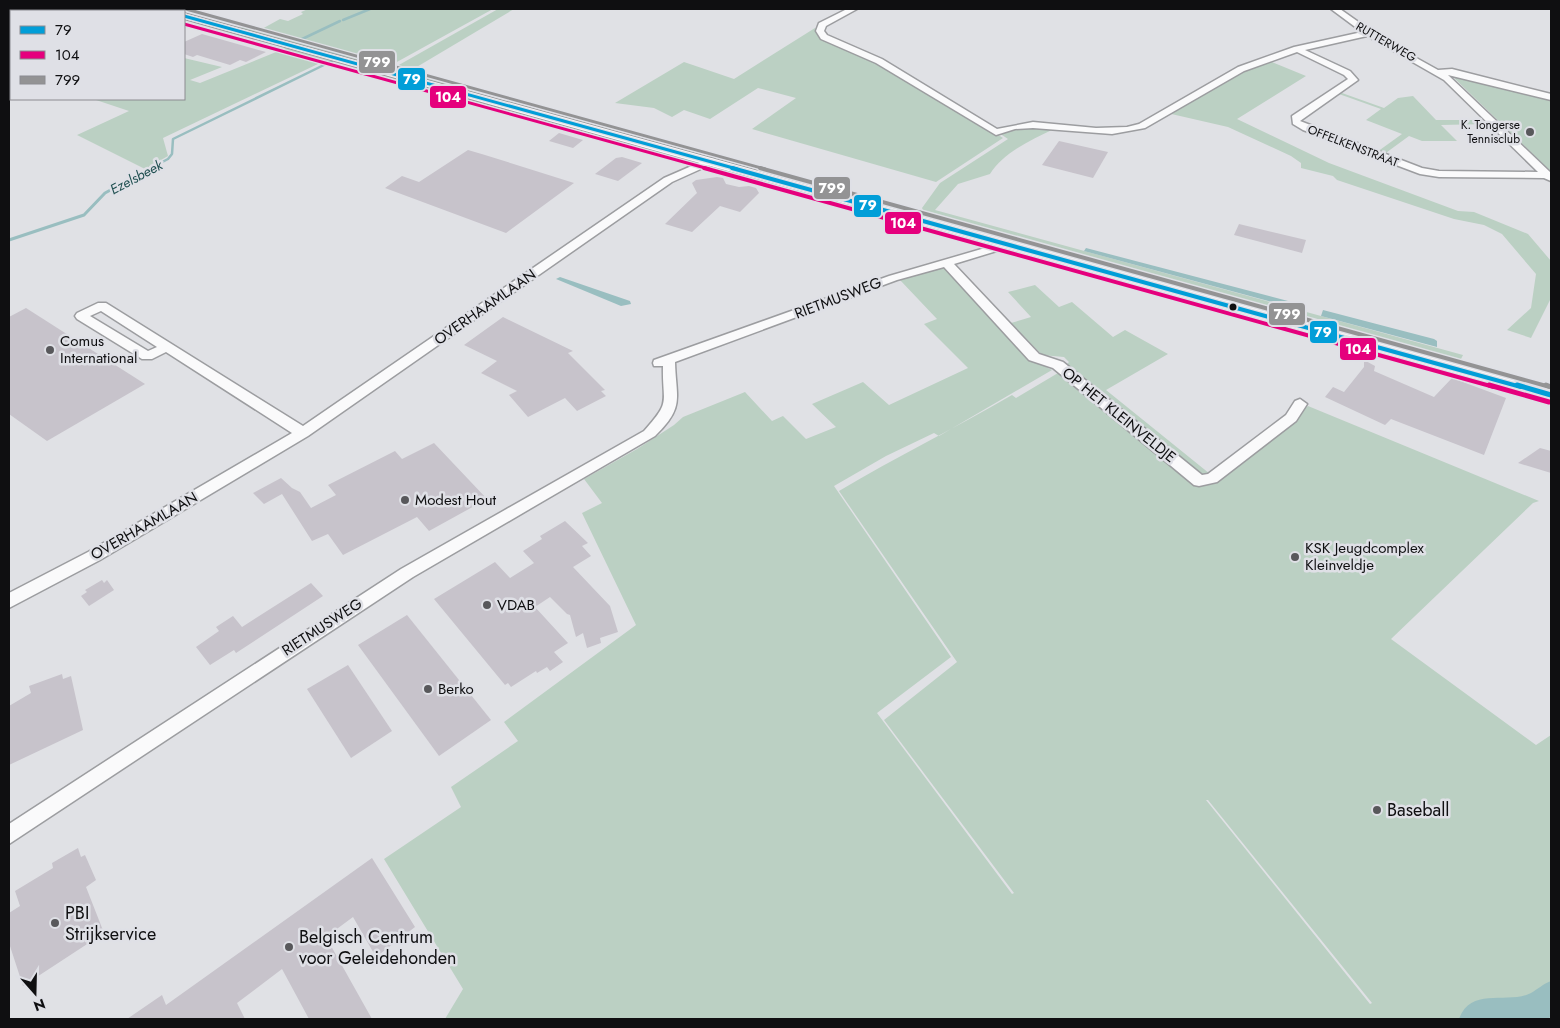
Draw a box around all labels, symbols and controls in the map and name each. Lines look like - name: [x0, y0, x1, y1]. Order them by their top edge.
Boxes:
- legend: [10, 10, 185, 100]
- street label: RUTTERWEG: [1353, 17, 1419, 67]
- text: 79: [55, 19, 72, 41]
- text: 104: [55, 44, 80, 66]
- line badge: 799: [358, 50, 396, 74]
- text: 799: [363, 52, 391, 72]
- line badge: 79: [397, 67, 426, 91]
- text: 799: [55, 69, 80, 91]
- text: 79: [403, 69, 421, 89]
- line badge: 104: [429, 85, 467, 109]
- text: 104: [435, 87, 461, 107]
- place label: K. Tongerse Tennisclub: [1461, 116, 1520, 148]
- street label: OFFELKENSTRAAT: [1305, 120, 1401, 172]
- marker: K. Tongerse Tennisclub: [1524, 126, 1536, 138]
- water label: Ezelsbeek: [106, 154, 167, 199]
- line badge: 799: [813, 176, 851, 200]
- text: 799: [818, 178, 846, 198]
- line badge: 79: [853, 194, 882, 218]
- text: 79: [859, 195, 877, 215]
- line badge: 104: [884, 211, 922, 235]
- text: 104: [890, 213, 916, 233]
- street label: OVERHAAMLAAN: [429, 264, 541, 350]
- street label: RIETMUSWEG: [791, 271, 885, 325]
- unlabelled marker: [1228, 302, 1238, 312]
- line badge: 799: [1268, 302, 1306, 326]
- text: 799: [1273, 304, 1301, 324]
- line badge: 79: [1309, 320, 1338, 344]
- text: 79: [1314, 322, 1332, 342]
- place label: Comus International: [60, 330, 137, 369]
- line badge: 104: [1339, 337, 1377, 361]
- text: 104: [1345, 339, 1371, 359]
- marker: Comus International: [44, 344, 56, 356]
- street label: OP HET KLEINVELDJE: [1057, 362, 1181, 468]
- street label: OVERHAAMLAAN: [86, 486, 202, 566]
- place label: Modest Hout: [415, 489, 497, 511]
- marker: Modest Hout: [399, 494, 411, 506]
- place label: KSK Jeugdcomplex Kleinveldje: [1305, 537, 1425, 576]
- marker: KSK Jeugdcomplex Kleinveldje: [1289, 551, 1301, 563]
- street label: RIETMUSWEG: [278, 593, 366, 661]
- place label: VDAB: [497, 594, 535, 616]
- marker: VDAB: [481, 599, 493, 611]
- place label: Berko: [438, 678, 474, 700]
- marker: Berko: [422, 683, 434, 695]
- place label: Baseball: [1387, 797, 1449, 823]
- marker: Baseball: [1371, 804, 1383, 816]
- place label: PBI Strijkservice: [65, 900, 156, 947]
- marker: PBI Strijkservice: [49, 917, 61, 929]
- place label: Belgisch Centrum voor Geleidehonden: [299, 924, 456, 971]
- marker: Belgisch Centrum voor Geleidehonden: [283, 941, 295, 953]
- north arrow: [10, 968, 60, 1018]
- text: N: [31, 994, 48, 1017]

